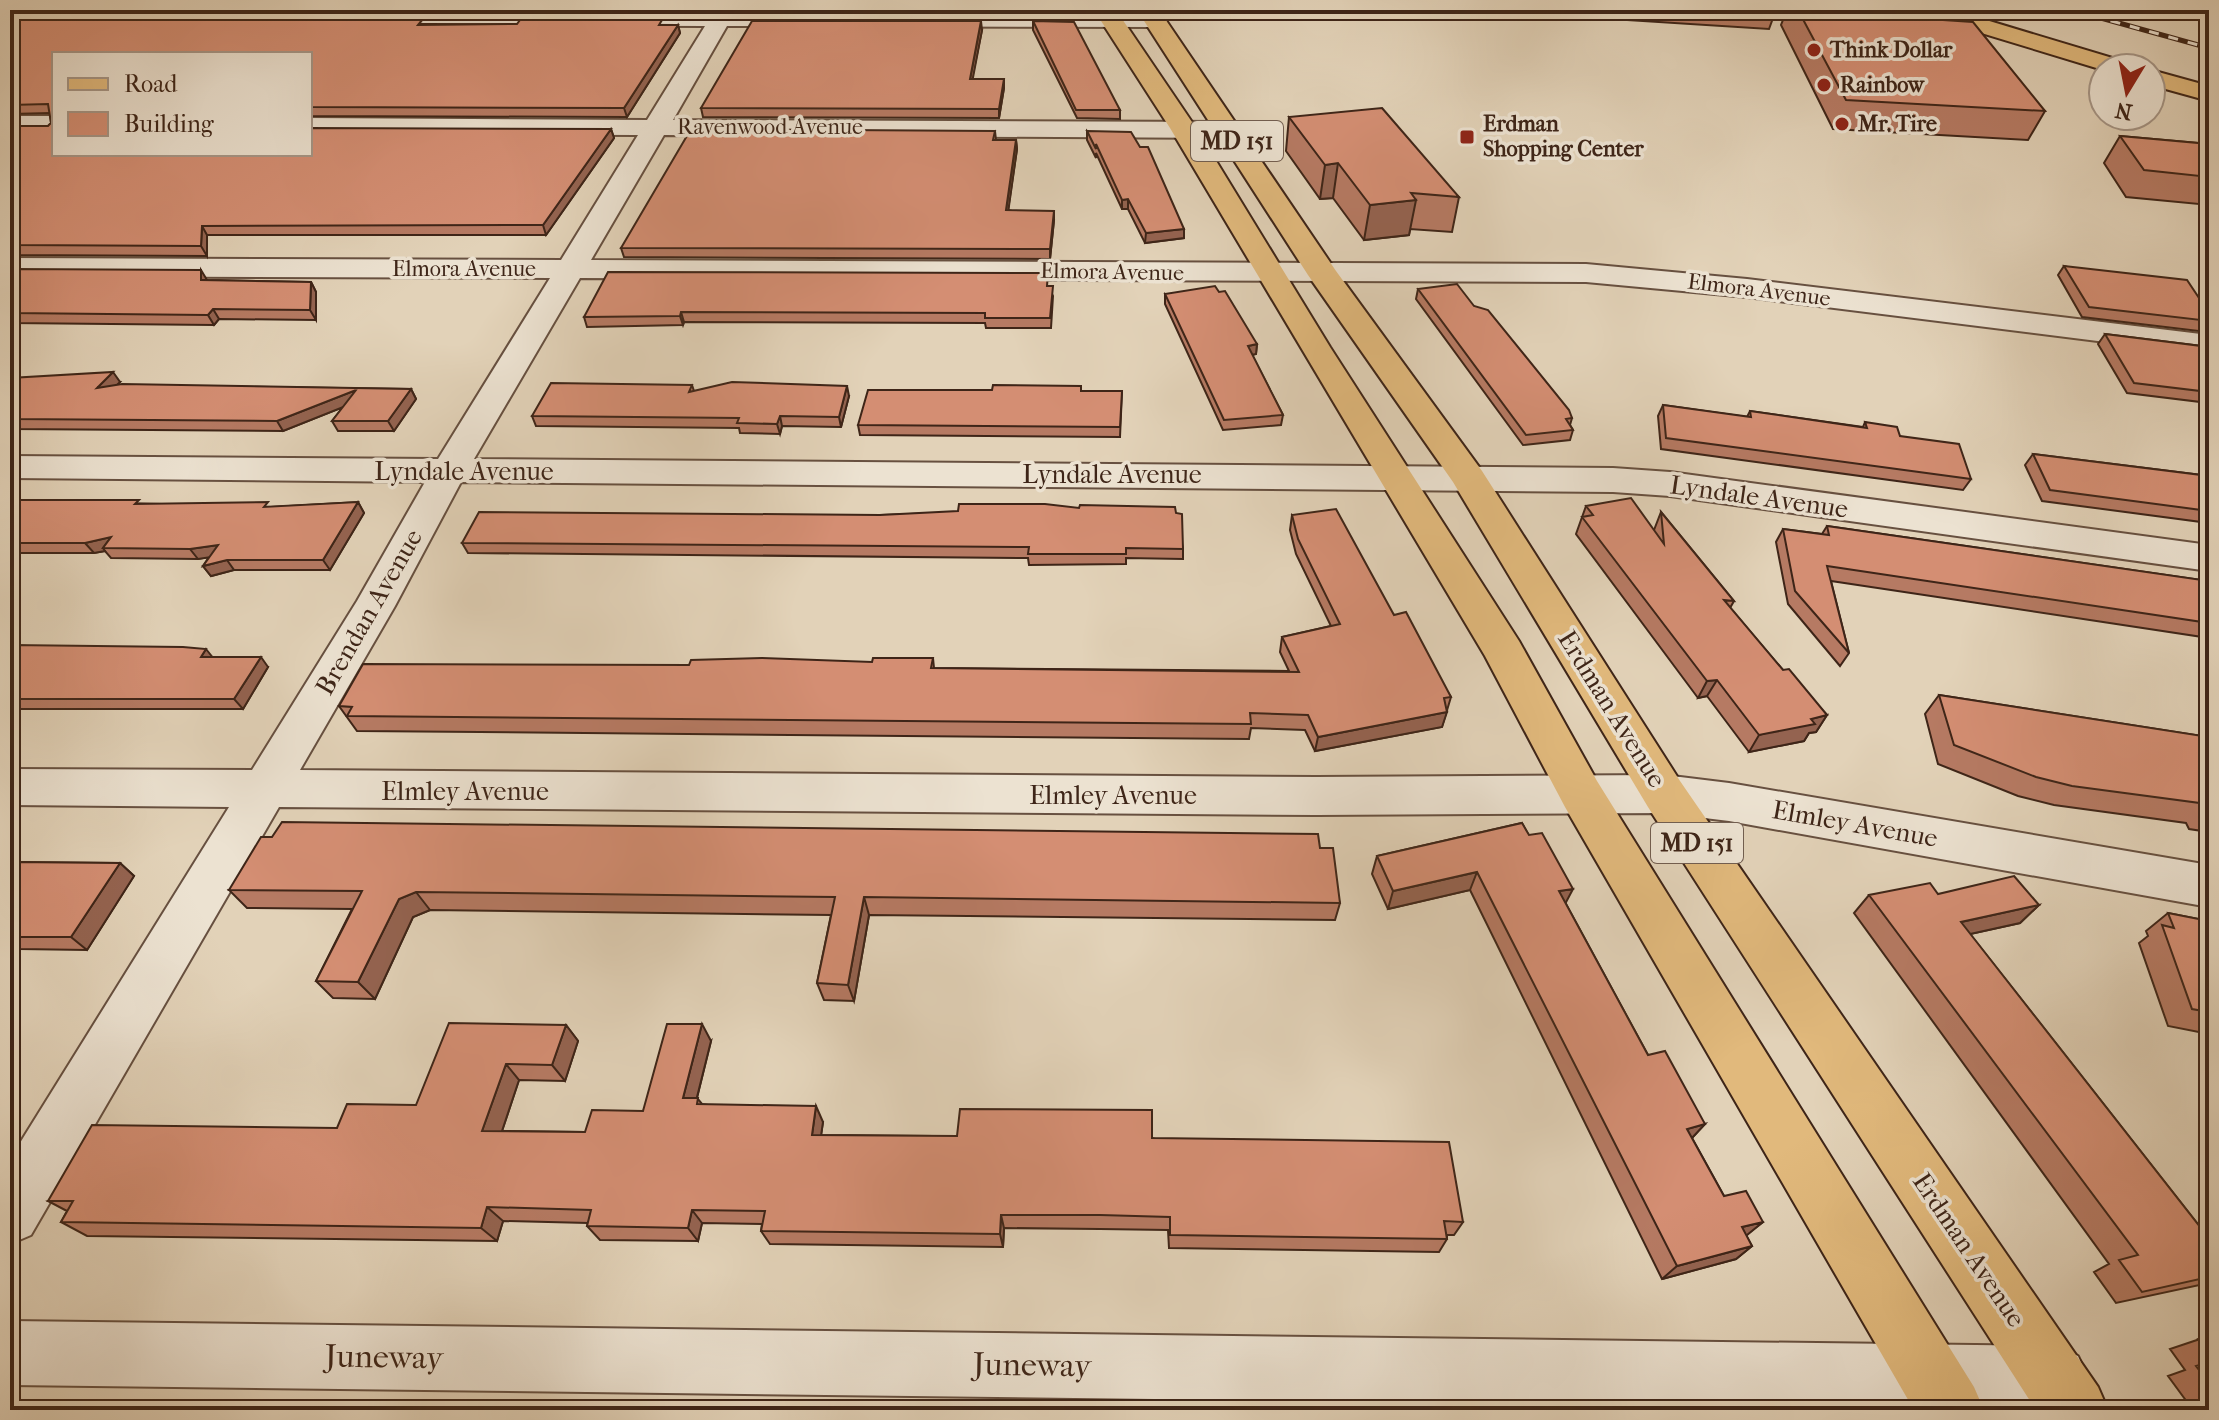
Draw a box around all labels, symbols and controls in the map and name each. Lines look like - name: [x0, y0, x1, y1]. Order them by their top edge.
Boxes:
- place label: Think Dollar: [1829, 37, 1953, 63]
- marker: Think Dollar: [1805, 41, 1823, 59]
- legend: [52, 52, 312, 156]
- north arrow: [2087, 52, 2167, 132]
- text: Road: [124, 70, 178, 98]
- place label: Rainbow: [1840, 72, 1926, 98]
- marker: Rainbow: [1815, 76, 1833, 94]
- text: N: [2113, 96, 2134, 125]
- text: Building: [124, 110, 215, 138]
- place label: Erdman Shopping Center: [1483, 111, 1644, 162]
- place label: Mr. Tire: [1857, 111, 1937, 137]
- street label: Ravenwood Avenue: [677, 114, 863, 140]
- marker: Mr. Tire: [1833, 115, 1851, 133]
- road number: MD 151: [1191, 121, 1283, 161]
- marker: Erdman Shopping Center: [1458, 128, 1476, 146]
- street label: Elmora Avenue: [392, 256, 536, 282]
- street label: Elmora Avenue: [1040, 258, 1184, 286]
- street label: Elmora Avenue: [1686, 268, 1832, 312]
- street label: Lyndale Avenue: [374, 456, 554, 487]
- street label: Lyndale Avenue: [1022, 459, 1202, 490]
- street label: Lyndale Avenue: [1668, 469, 1850, 525]
- street label: Brendan Avenue: [309, 523, 429, 700]
- street label: Erdman Avenue: [1551, 625, 1673, 793]
- street label: Elmley Avenue: [381, 776, 549, 807]
- street label: Elmley Avenue: [1029, 780, 1197, 811]
- street label: Elmley Avenue: [1770, 794, 1940, 854]
- road number: MD 151: [1651, 823, 1743, 863]
- street label: Erdman Avenue: [1906, 1167, 2032, 1333]
- street label: Juneway: [322, 1337, 444, 1377]
- street label: Juneway: [970, 1345, 1092, 1385]

